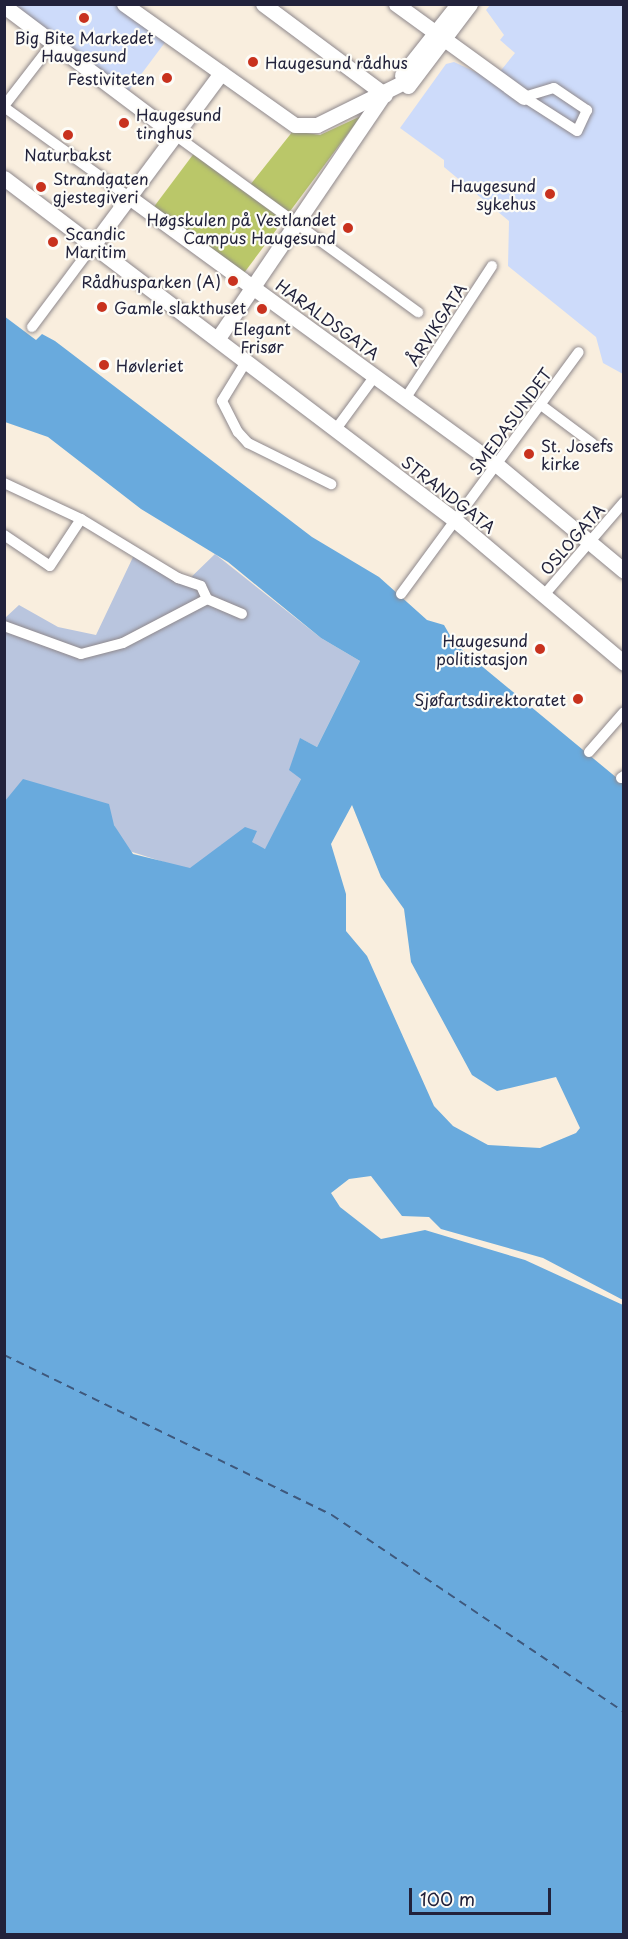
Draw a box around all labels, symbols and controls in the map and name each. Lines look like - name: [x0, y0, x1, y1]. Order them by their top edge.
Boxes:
- marker: Big Bite Markedet Haugesund: [77, 11, 91, 25]
- place label: Big Bite Markedet Haugesund: [15, 27, 153, 65]
- place label: Haugesund rådhus: [265, 52, 408, 72]
- marker: Haugesund rådhus: [246, 55, 260, 69]
- place label: Festiviteten: [68, 68, 155, 88]
- marker: Festiviteten: [160, 71, 174, 85]
- place label: Haugesund tinghus: [136, 104, 222, 142]
- marker: Haugesund tinghus: [117, 116, 131, 130]
- marker: Naturbakst: [61, 128, 75, 142]
- place label: Naturbakst: [24, 144, 112, 164]
- place label: Strandgaten gjestegiveri: [53, 168, 149, 206]
- place label: Haugesund sykehus: [450, 175, 536, 213]
- marker: Strandgaten gjestegiveri: [34, 180, 48, 194]
- marker: Haugesund sykehus: [541, 185, 559, 203]
- place label: Høgskulen på Vestlandet Campus Haugesund: [146, 209, 336, 247]
- marker: Høgskulen på Vestlandet Campus Haugesund: [341, 221, 355, 235]
- place label: Scandic Maritim: [65, 223, 127, 261]
- marker: Scandic Maritim: [46, 235, 60, 249]
- place label: Rådhusparken (A): [81, 271, 221, 291]
- marker: Rådhusparken (A): [226, 274, 240, 288]
- street label: HARALDSGATA: [272, 275, 384, 363]
- street label: ÅRVIKGATA: [402, 279, 470, 369]
- place label: Gamle slakthuset: [114, 297, 248, 317]
- marker: Gamle slakthuset: [95, 300, 109, 314]
- marker: Elegant Frisør: [255, 302, 269, 316]
- place label: Elegant Frisør: [233, 318, 291, 356]
- place label: Høvleriet: [116, 355, 184, 375]
- marker: Høvleriet: [97, 358, 111, 372]
- street label: SMEDASUNDET: [465, 364, 555, 478]
- place label: St. Josefs kirke: [541, 435, 614, 473]
- marker: St. Josefs kirke: [522, 447, 536, 461]
- street label: STRANDGATA: [398, 451, 500, 537]
- street label: OSLOGATA: [536, 500, 608, 578]
- place label: Haugesund politistasjon: [436, 630, 528, 668]
- marker: Haugesund politistasjon: [533, 642, 547, 656]
- place label: Sjøfartsdirektoratet: [414, 689, 566, 709]
- marker: Sjøfartsdirektoratet: [571, 692, 585, 706]
- scale bar: [412, 1876, 554, 1914]
- text: 100 m: [420, 1885, 475, 1912]

